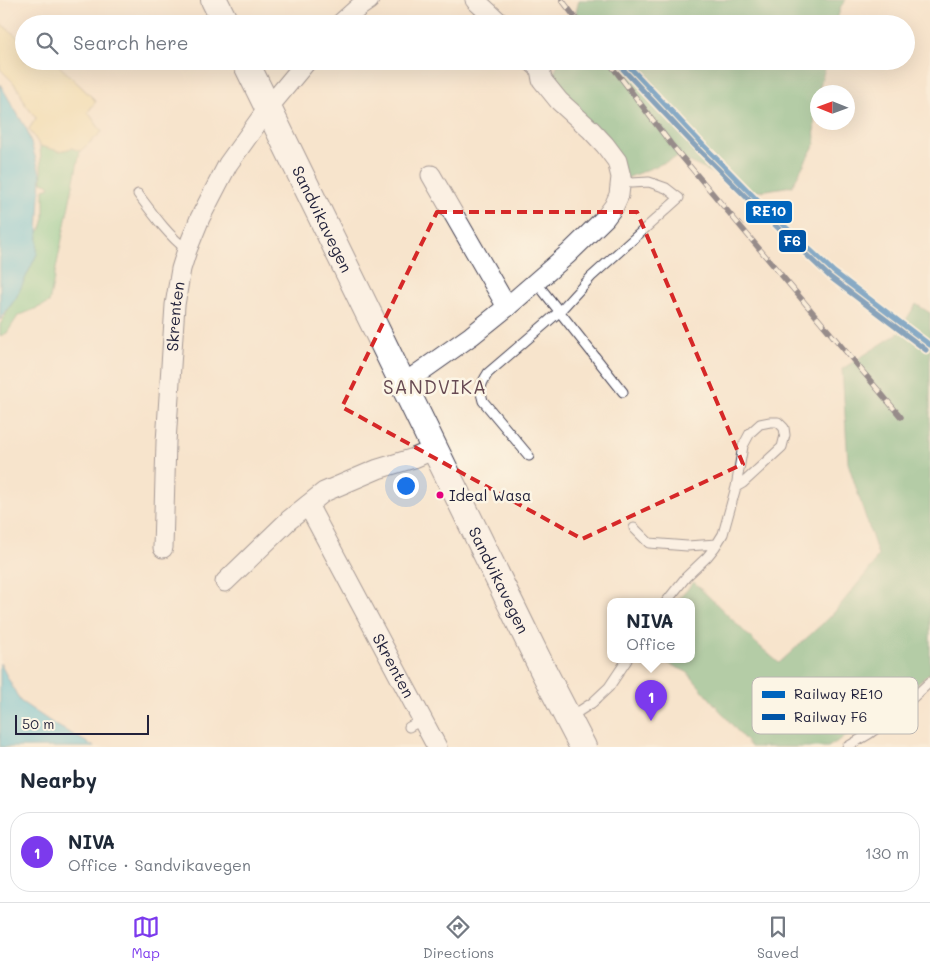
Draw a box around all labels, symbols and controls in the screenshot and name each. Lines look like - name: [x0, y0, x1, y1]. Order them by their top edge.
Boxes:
- search box: [15, 15, 915, 70]
- icon: search: [33, 29, 61, 57]
- text: Search here: [73, 30, 189, 55]
- north arrow: [810, 85, 855, 130]
- street label: Sandvikavegen: [288, 162, 358, 276]
- line badge: RE10: [745, 200, 793, 224]
- text: RE10: [752, 201, 786, 220]
- line badge: F6: [778, 229, 807, 253]
- text: F6: [783, 231, 801, 250]
- street label: Skrenten: [161, 280, 189, 352]
- district label: SANDVIKA: [383, 374, 487, 399]
- your location: [393, 473, 419, 499]
- place label: Ideal Wasa: [449, 485, 531, 505]
- marker: Ideal Wasa: [435, 490, 445, 500]
- street label: Sandvikavegen: [465, 523, 534, 637]
- popup: [607, 598, 695, 663]
- text: NIVA: [626, 608, 673, 633]
- street label: Skrenten: [368, 629, 420, 701]
- text: Office: [626, 633, 676, 654]
- legend: [752, 677, 918, 734]
- pin: 1: [635, 680, 667, 721]
- text: Railway RE10: [794, 684, 883, 703]
- text: Railway F6: [794, 707, 867, 726]
- scale bar: [15, 712, 149, 735]
- text: 50 m: [22, 714, 54, 733]
- text: Nearby: [20, 766, 97, 793]
- text: NIVA: [68, 829, 115, 854]
- text: 1: [33, 842, 41, 863]
- text: 130 m: [865, 842, 909, 863]
- text: Office · Sandvikavegen: [68, 854, 251, 875]
- tab: Map: [131, 913, 160, 962]
- tab: Directions: [423, 913, 494, 962]
- tab: Saved: [757, 913, 799, 962]

